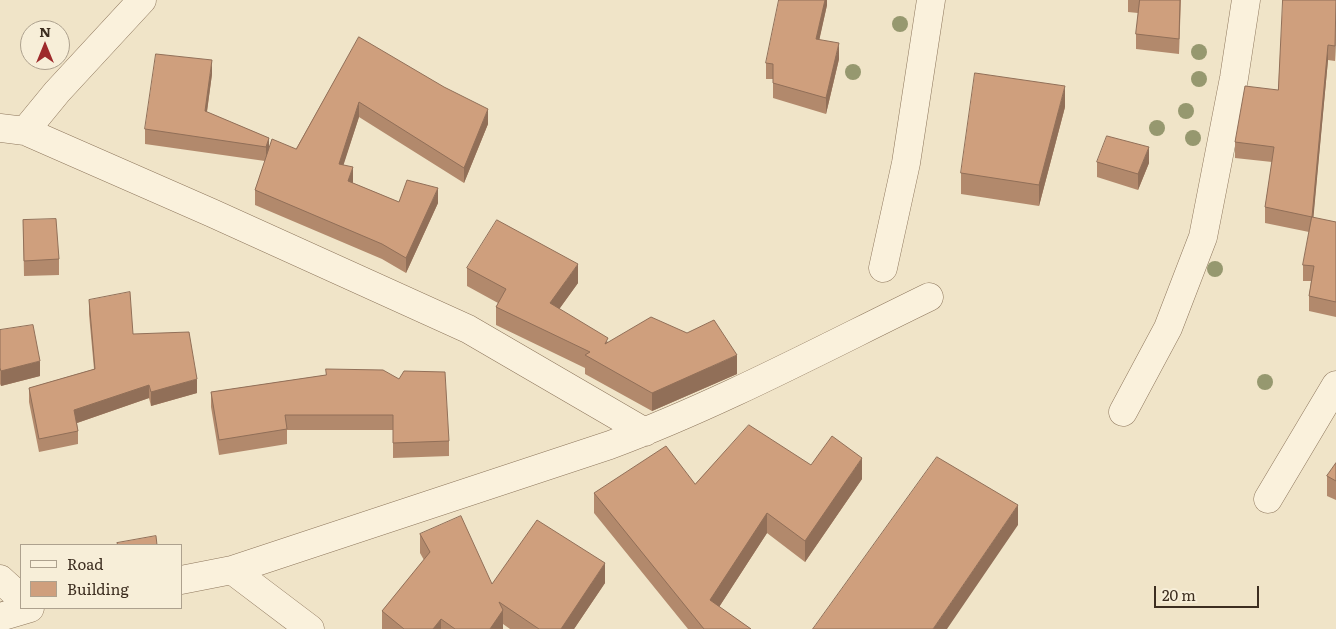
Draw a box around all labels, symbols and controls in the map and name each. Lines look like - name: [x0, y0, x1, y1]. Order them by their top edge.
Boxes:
- north arrow: [20, 20, 70, 70]
- text: N: [39, 21, 51, 41]
- legend: [20, 544, 182, 609]
- text: Road: [67, 552, 103, 575]
- scale bar: [1156, 576, 1261, 608]
- text: Building: [67, 577, 129, 600]
- text: 20 m: [1162, 583, 1196, 606]

